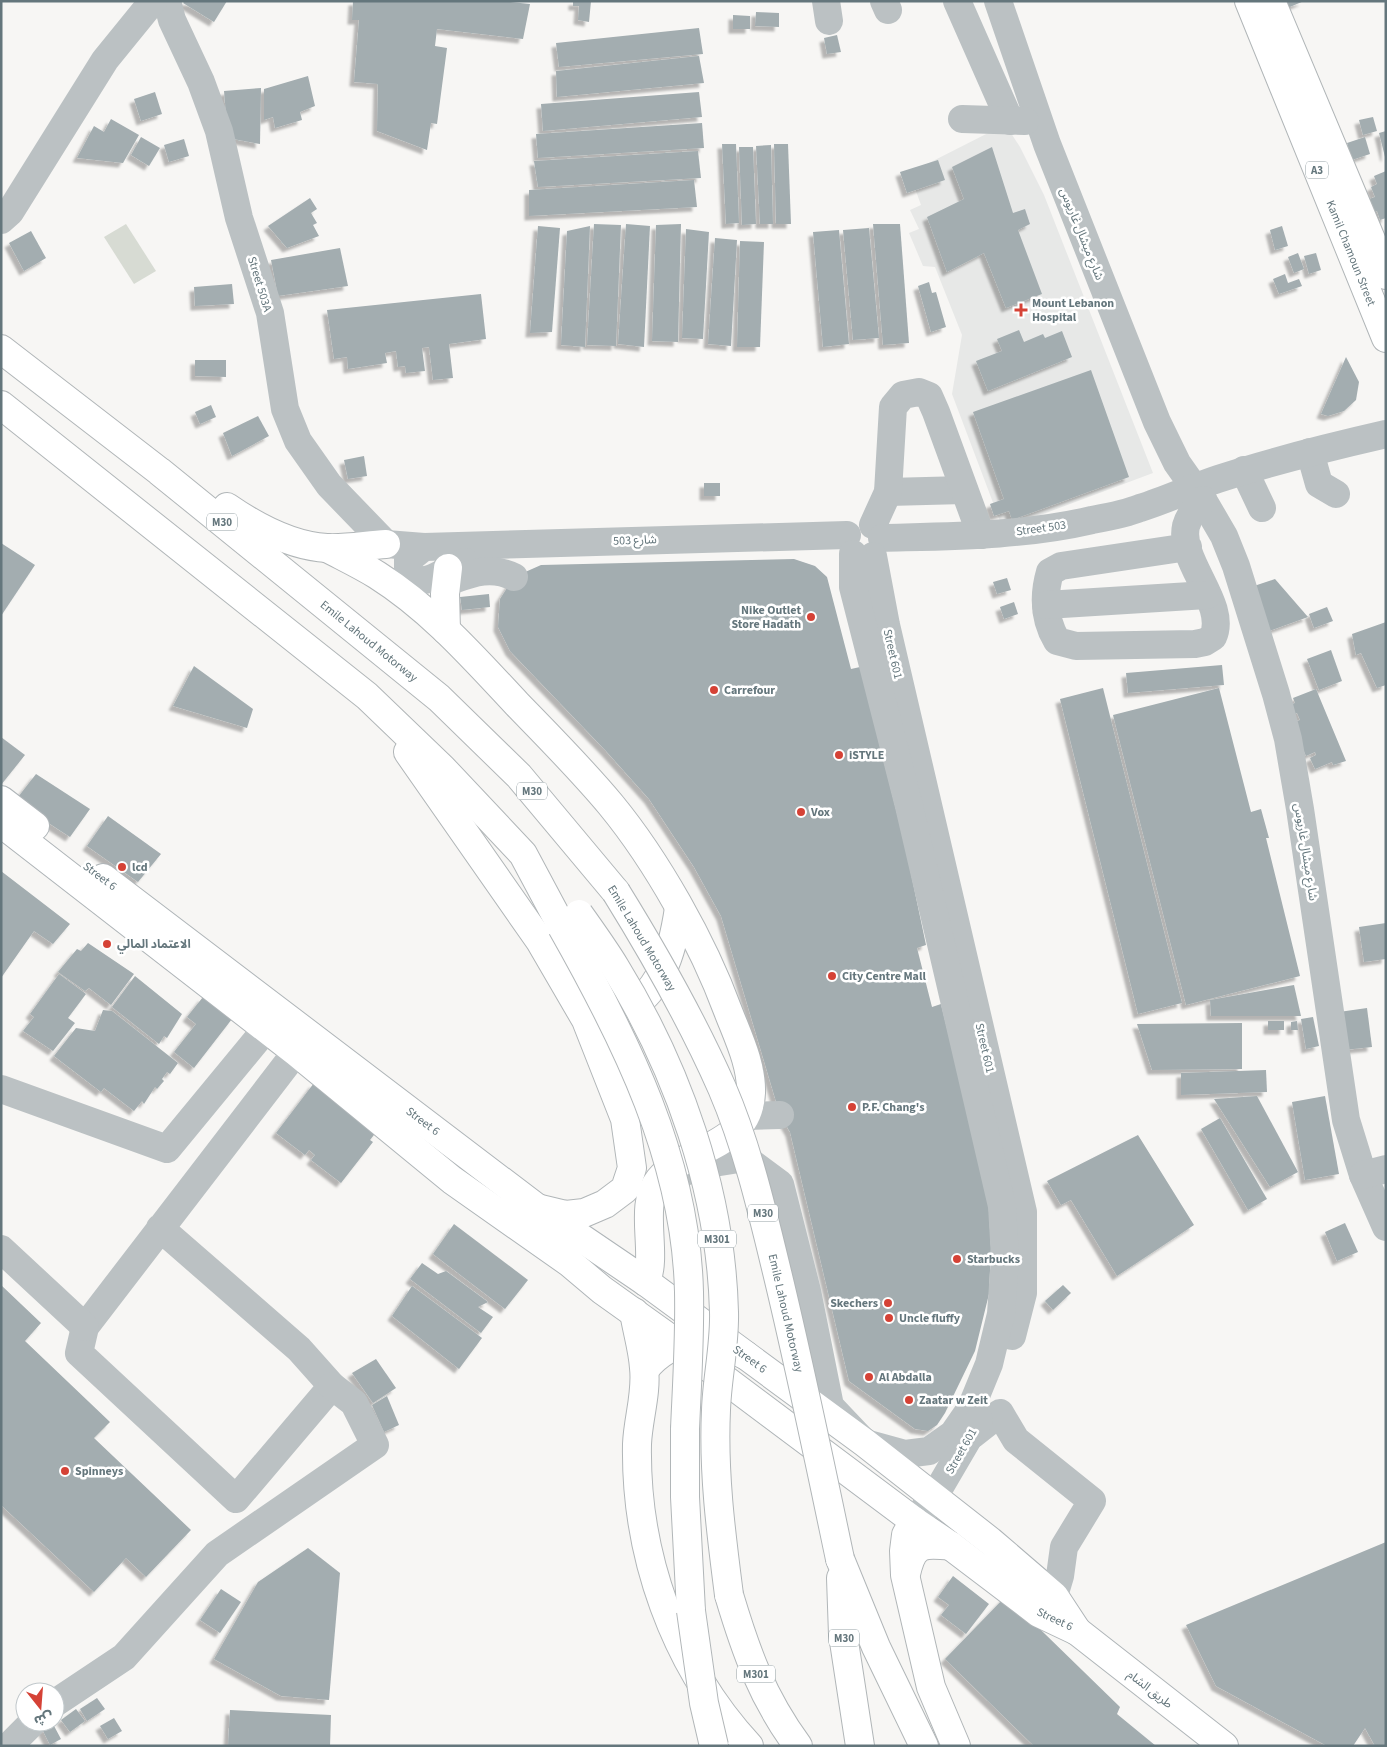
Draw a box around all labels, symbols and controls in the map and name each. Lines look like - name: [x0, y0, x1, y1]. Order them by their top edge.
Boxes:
- road number: A3: [1306, 162, 1328, 178]
- street label: شارع ميشال غاريوس: [1055, 185, 1108, 283]
- street label: Kamil Chamoun Street: [1322, 198, 1380, 309]
- street label: Street 503A: [243, 254, 276, 314]
- place label: Mount Lebanon Hospital: [1032, 295, 1114, 326]
- marker: Mount Lebanon Hospital: [1014, 303, 1028, 317]
- road number: M30: [207, 514, 237, 530]
- street label: Street 503: [1015, 517, 1067, 540]
- street label: شارع 503: [613, 531, 657, 550]
- street label: Emile Lahoud Motorway: [316, 597, 421, 686]
- place label: Nike Outlet Store Hadath: [732, 602, 801, 633]
- marker: Nike Outlet Store Hadath: [805, 611, 817, 623]
- street label: Street 601: [879, 628, 906, 681]
- place label: Carrefour: [724, 682, 775, 699]
- marker: Carrefour: [708, 684, 720, 696]
- place label: iSTYLE: [849, 747, 884, 764]
- marker: iSTYLE: [833, 749, 845, 761]
- road number: M30: [517, 782, 547, 799]
- street label: شارع ميشال غاريوس: [1289, 802, 1322, 902]
- place label: Vox: [810, 804, 830, 821]
- marker: Vox: [795, 806, 807, 818]
- street label: Street 6: [79, 858, 120, 895]
- place label: lcd: [132, 859, 148, 876]
- marker: lcd: [116, 861, 128, 873]
- street label: Emile Lahoud Motorway: [603, 882, 680, 995]
- place label: الاعتماد المالي: [117, 936, 191, 954]
- marker: الاعتماد المالي: [101, 938, 113, 950]
- place label: City Centre Mall: [842, 968, 926, 985]
- marker: City Centre Mall: [826, 970, 838, 982]
- street label: Street 601: [971, 1022, 998, 1075]
- place label: P.F. Chang's: [862, 1099, 924, 1116]
- marker: P.F. Chang's: [846, 1101, 858, 1113]
- street label: Street 6: [402, 1103, 443, 1140]
- road number: M30: [748, 1204, 778, 1222]
- road number: M301: [698, 1230, 736, 1248]
- place label: Starbucks: [967, 1251, 1020, 1268]
- street label: Emile Lahoud Motorway: [764, 1252, 808, 1374]
- marker: Starbucks: [951, 1253, 963, 1265]
- place label: Skechers: [830, 1295, 878, 1312]
- marker: Skechers: [882, 1297, 894, 1309]
- place label: Uncle fluffy: [899, 1310, 961, 1327]
- marker: Uncle fluffy: [883, 1312, 895, 1324]
- street label: Street 6: [729, 1341, 770, 1378]
- place label: Al Abdalla: [878, 1369, 932, 1386]
- marker: Al Abdalla: [863, 1371, 875, 1383]
- place label: Zaatar w Zeit: [919, 1392, 988, 1409]
- marker: Zaatar w Zeit: [903, 1394, 915, 1406]
- street label: Street 601: [941, 1425, 981, 1477]
- place label: Spinneys: [75, 1463, 123, 1480]
- marker: Spinneys: [59, 1465, 71, 1477]
- street label: Street 6: [1034, 1604, 1076, 1635]
- road number: M30: [829, 1630, 859, 1646]
- road number: M301: [737, 1666, 775, 1682]
- street label: طريق الشام: [1123, 1666, 1176, 1713]
- north arrow: [15, 1682, 65, 1732]
- text: ش: [31, 1706, 56, 1731]

